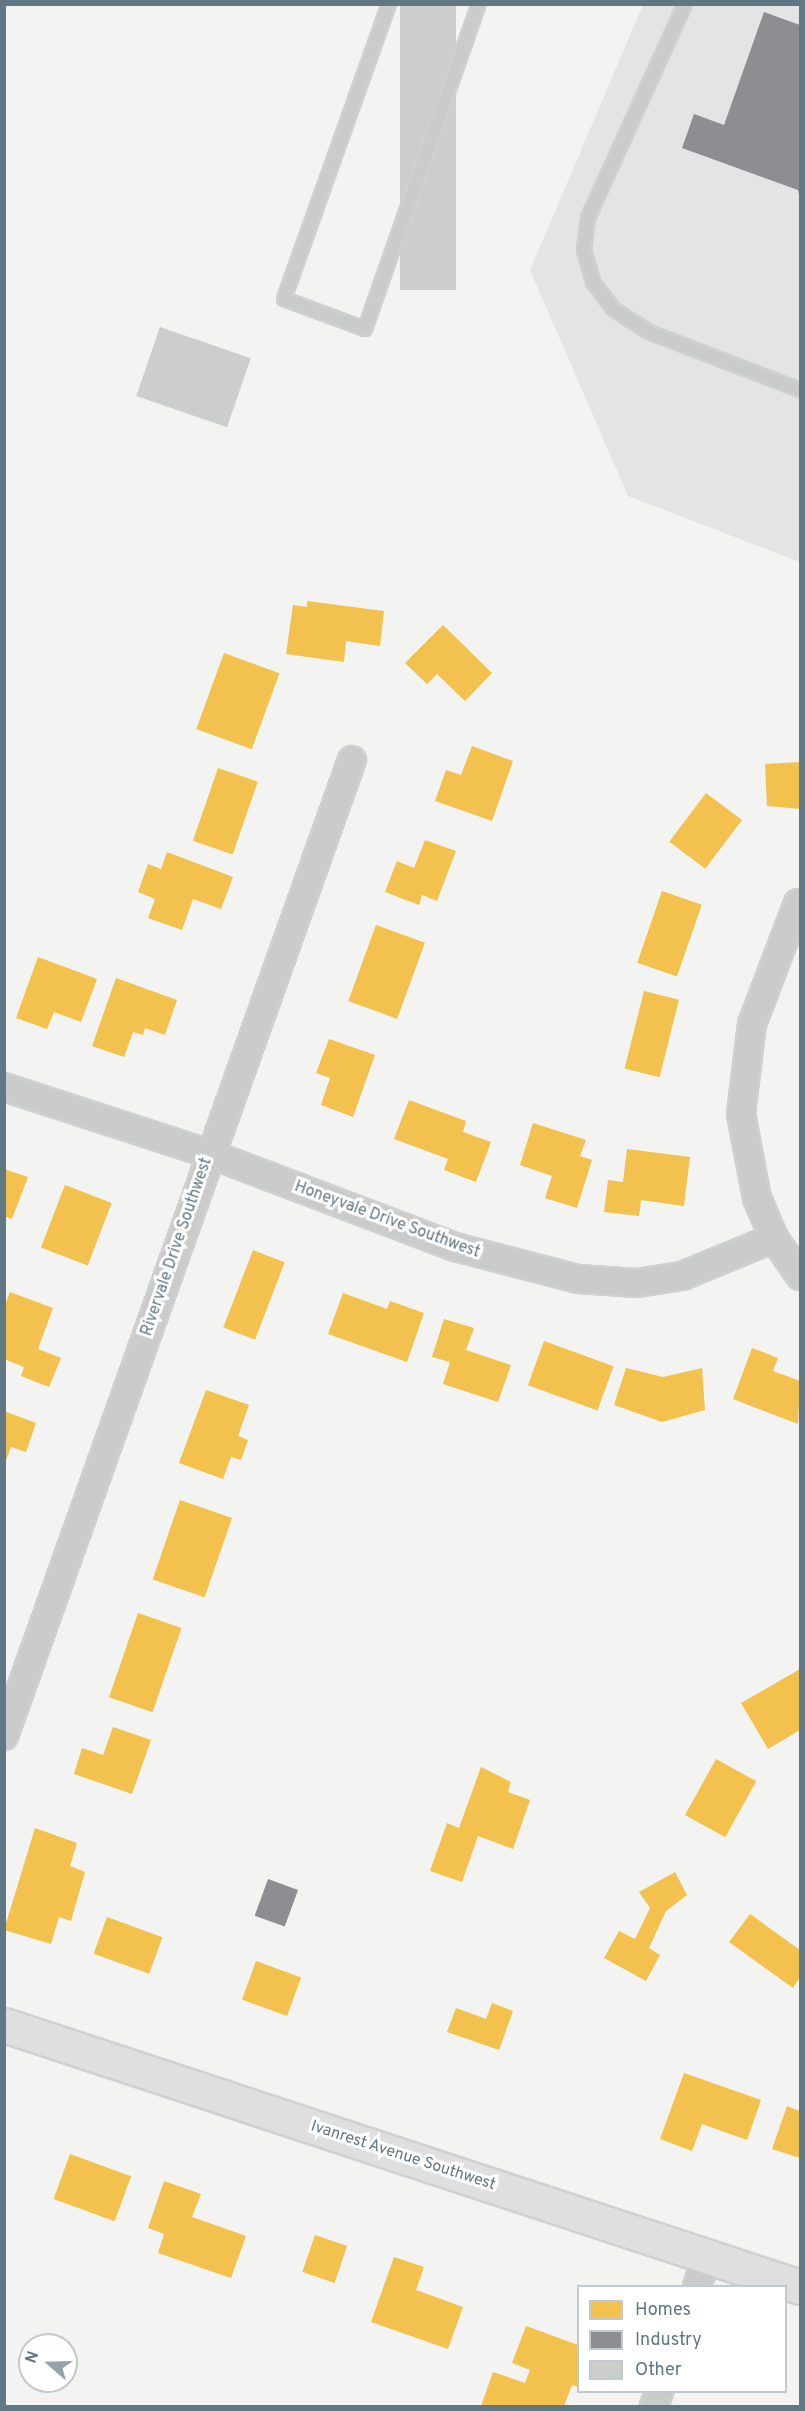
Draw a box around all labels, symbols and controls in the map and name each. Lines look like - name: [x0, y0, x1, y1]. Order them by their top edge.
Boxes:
- street label: Rivervale Drive Southwest: [137, 1155, 217, 1339]
- street label: Honeyvale Drive Southwest: [292, 1177, 482, 1263]
- street label: Ivanrest Avenue Southwest: [308, 2117, 498, 2195]
- legend: [577, 2285, 787, 2393]
- text: Homes: [635, 2299, 691, 2322]
- text: Industry: [635, 2329, 702, 2352]
- north arrow: [18, 2333, 78, 2393]
- text: N: [22, 2349, 44, 2366]
- text: Other: [635, 2359, 682, 2382]

